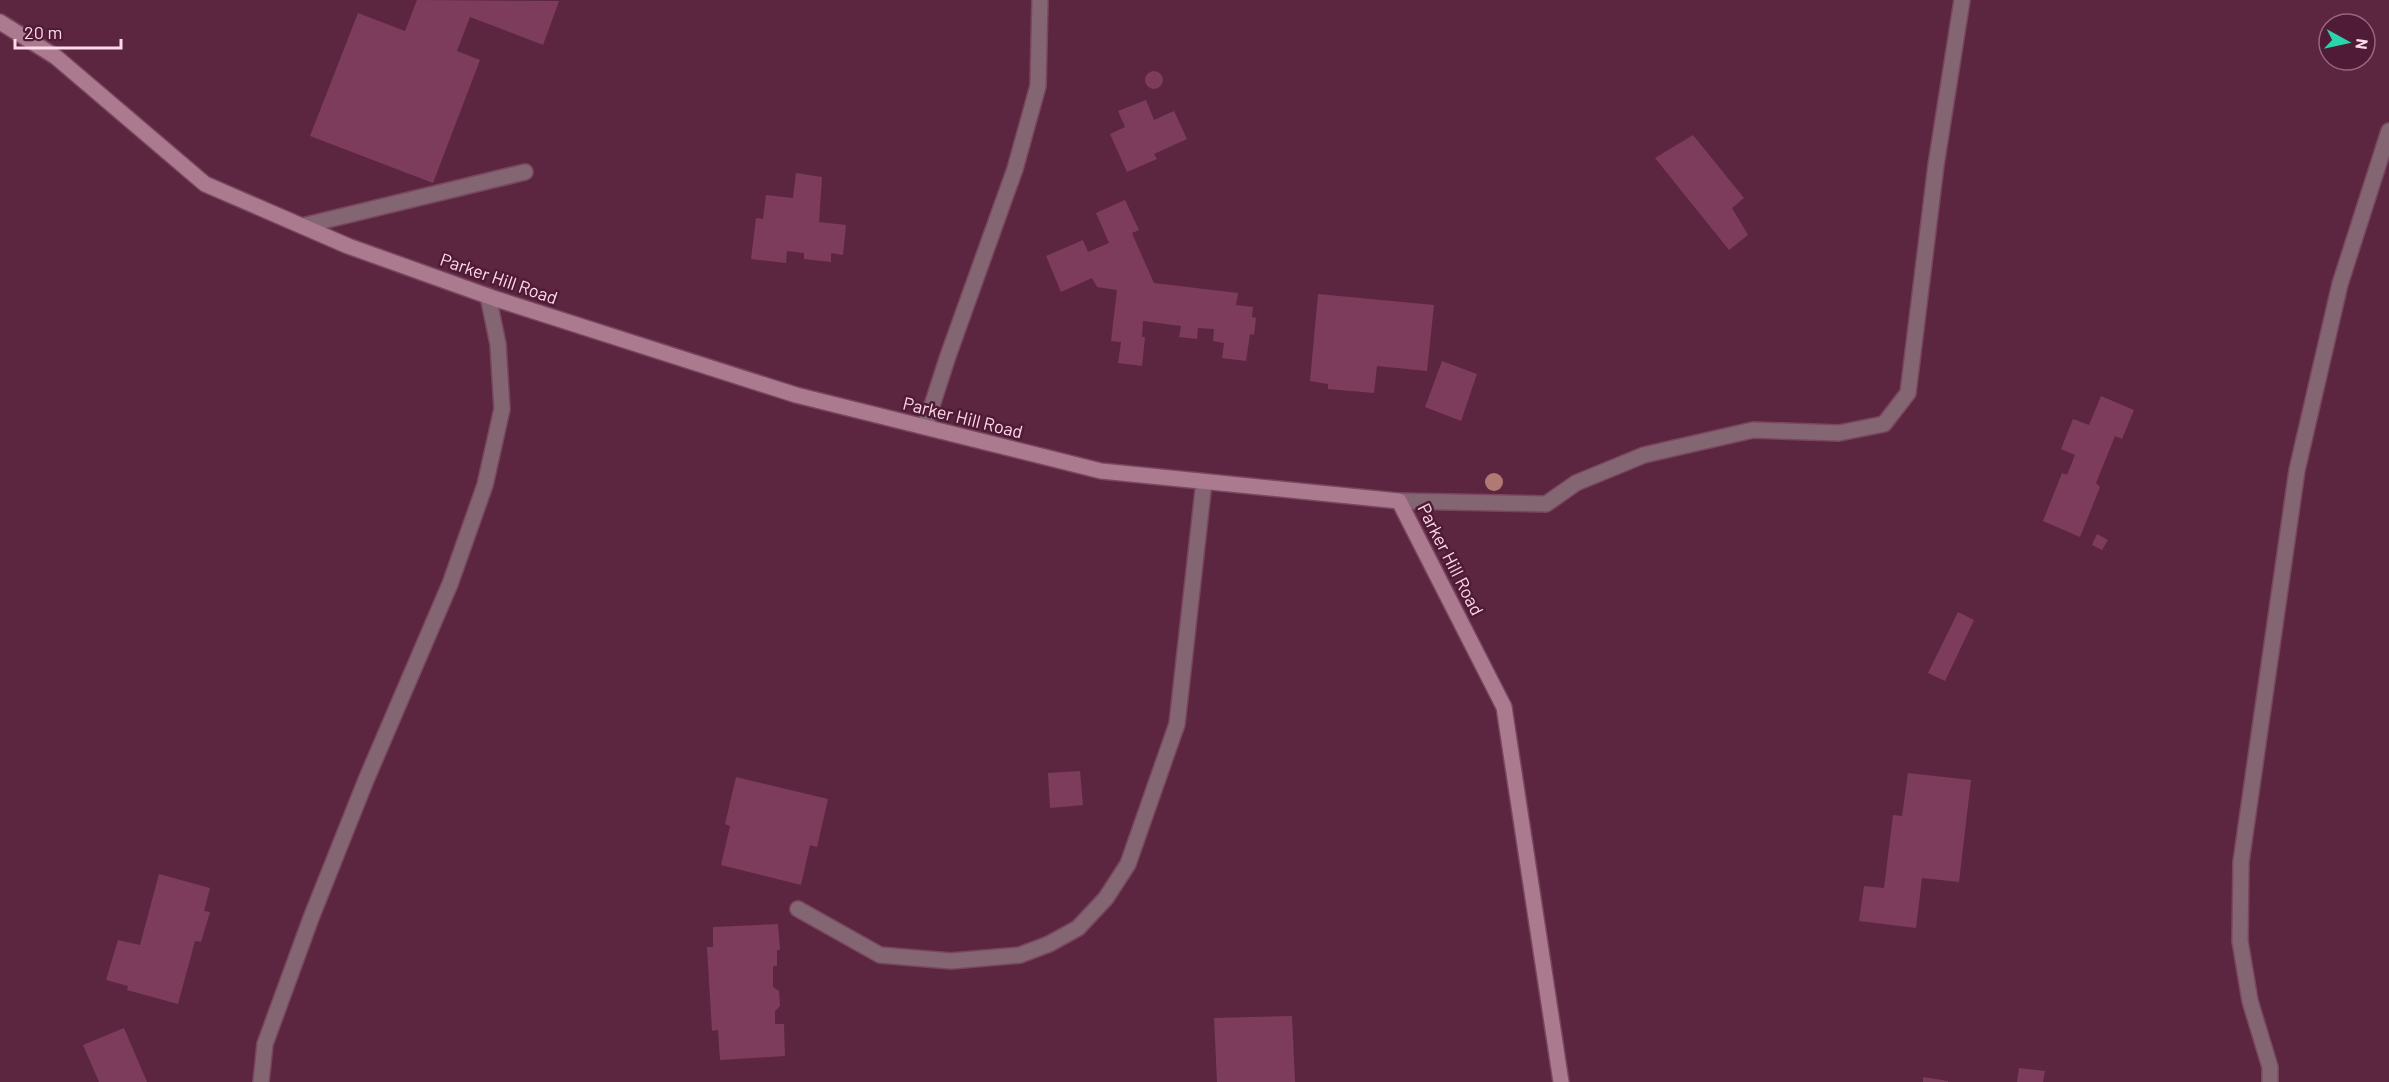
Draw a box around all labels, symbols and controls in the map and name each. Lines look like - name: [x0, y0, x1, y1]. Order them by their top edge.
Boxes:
- scale bar: [15, 12, 122, 50]
- north arrow: [2317, 12, 2377, 72]
- text: 20 m: [24, 21, 62, 43]
- text: N: [2352, 38, 2372, 51]
- street label: Parker Hill Road: [437, 248, 561, 308]
- street label: Parker Hill Road: [901, 391, 1025, 443]
- street label: Parker Hill Road: [1413, 499, 1489, 619]

